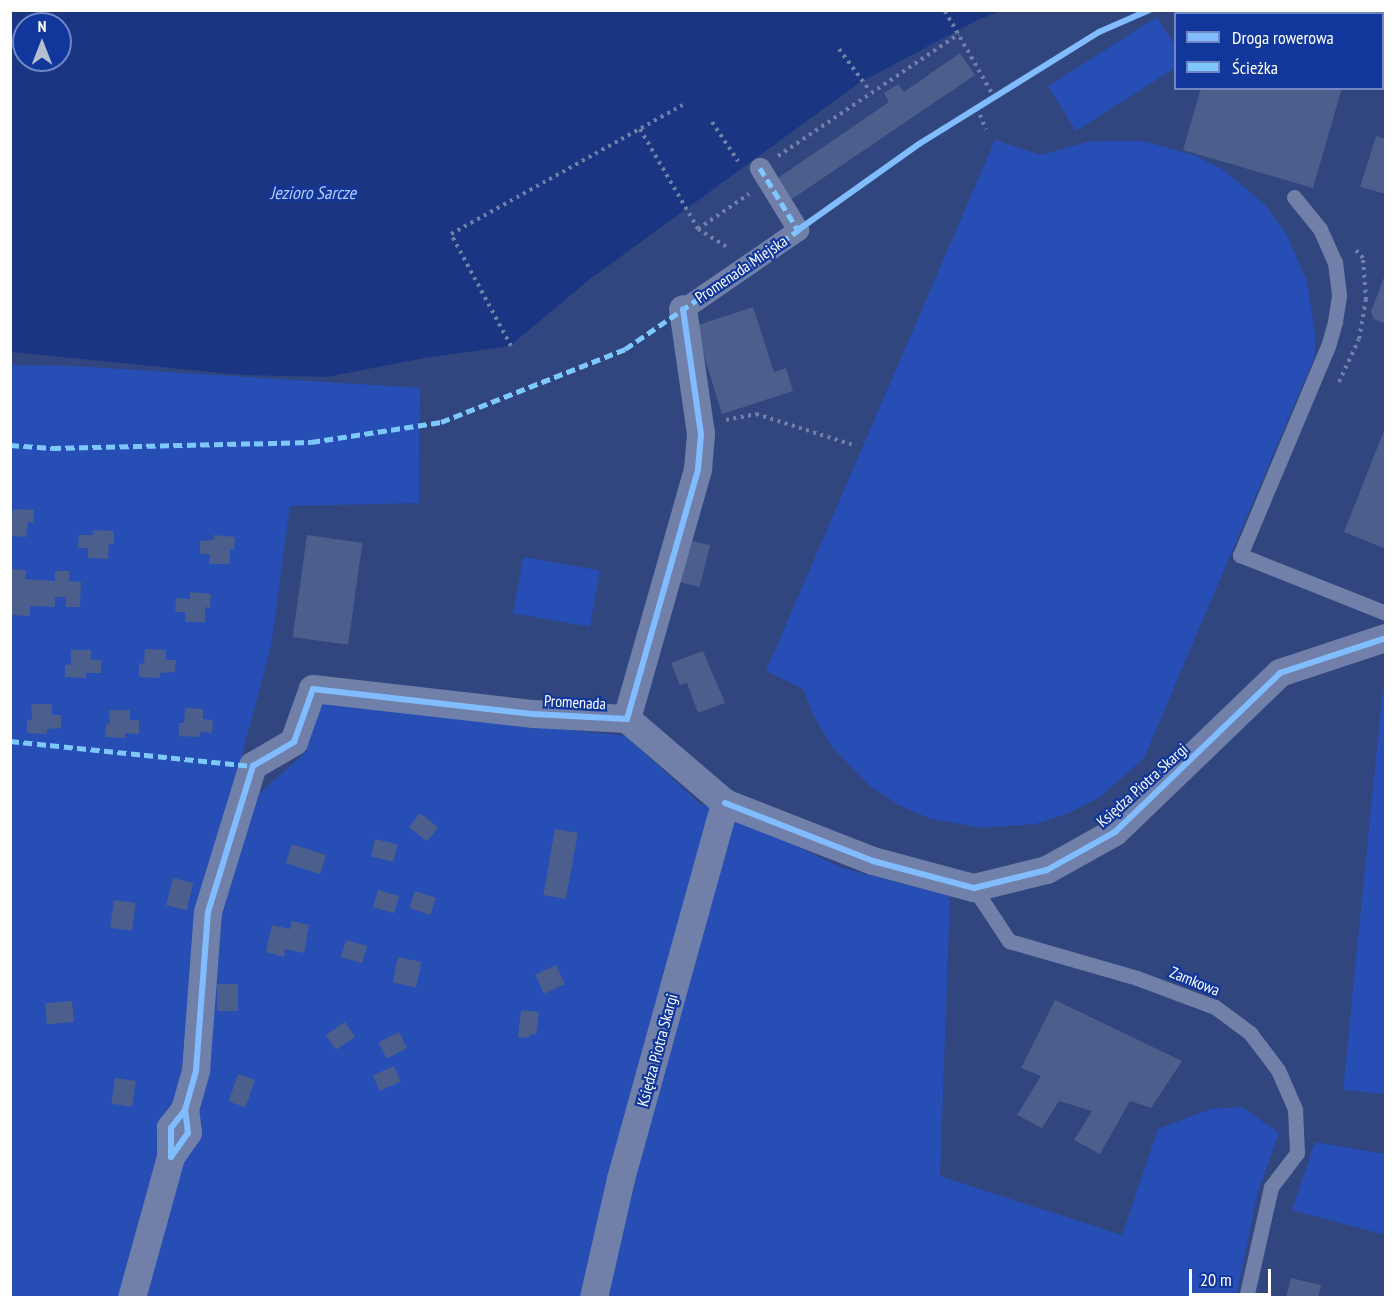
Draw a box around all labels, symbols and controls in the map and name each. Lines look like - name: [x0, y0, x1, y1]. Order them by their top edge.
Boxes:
- north arrow: [12, 12, 72, 72]
- legend: [1174, 12, 1384, 90]
- text: N: [38, 16, 46, 36]
- text: Droga rowerowa: [1232, 26, 1334, 49]
- text: Ścieżka: [1232, 56, 1278, 79]
- water label: Jezioro Sarcze: [270, 182, 356, 204]
- street label: Promenada Miejska: [691, 231, 791, 307]
- street label: Promenada: [544, 691, 606, 713]
- street label: Księdza Piotra Skargi: [1093, 739, 1191, 831]
- street label: Zamkowa: [1167, 962, 1223, 1000]
- street label: Księdza Piotra Skargi: [633, 992, 681, 1108]
- scale bar: [1192, 1257, 1274, 1295]
- text: 20 m: [1200, 1268, 1232, 1291]

